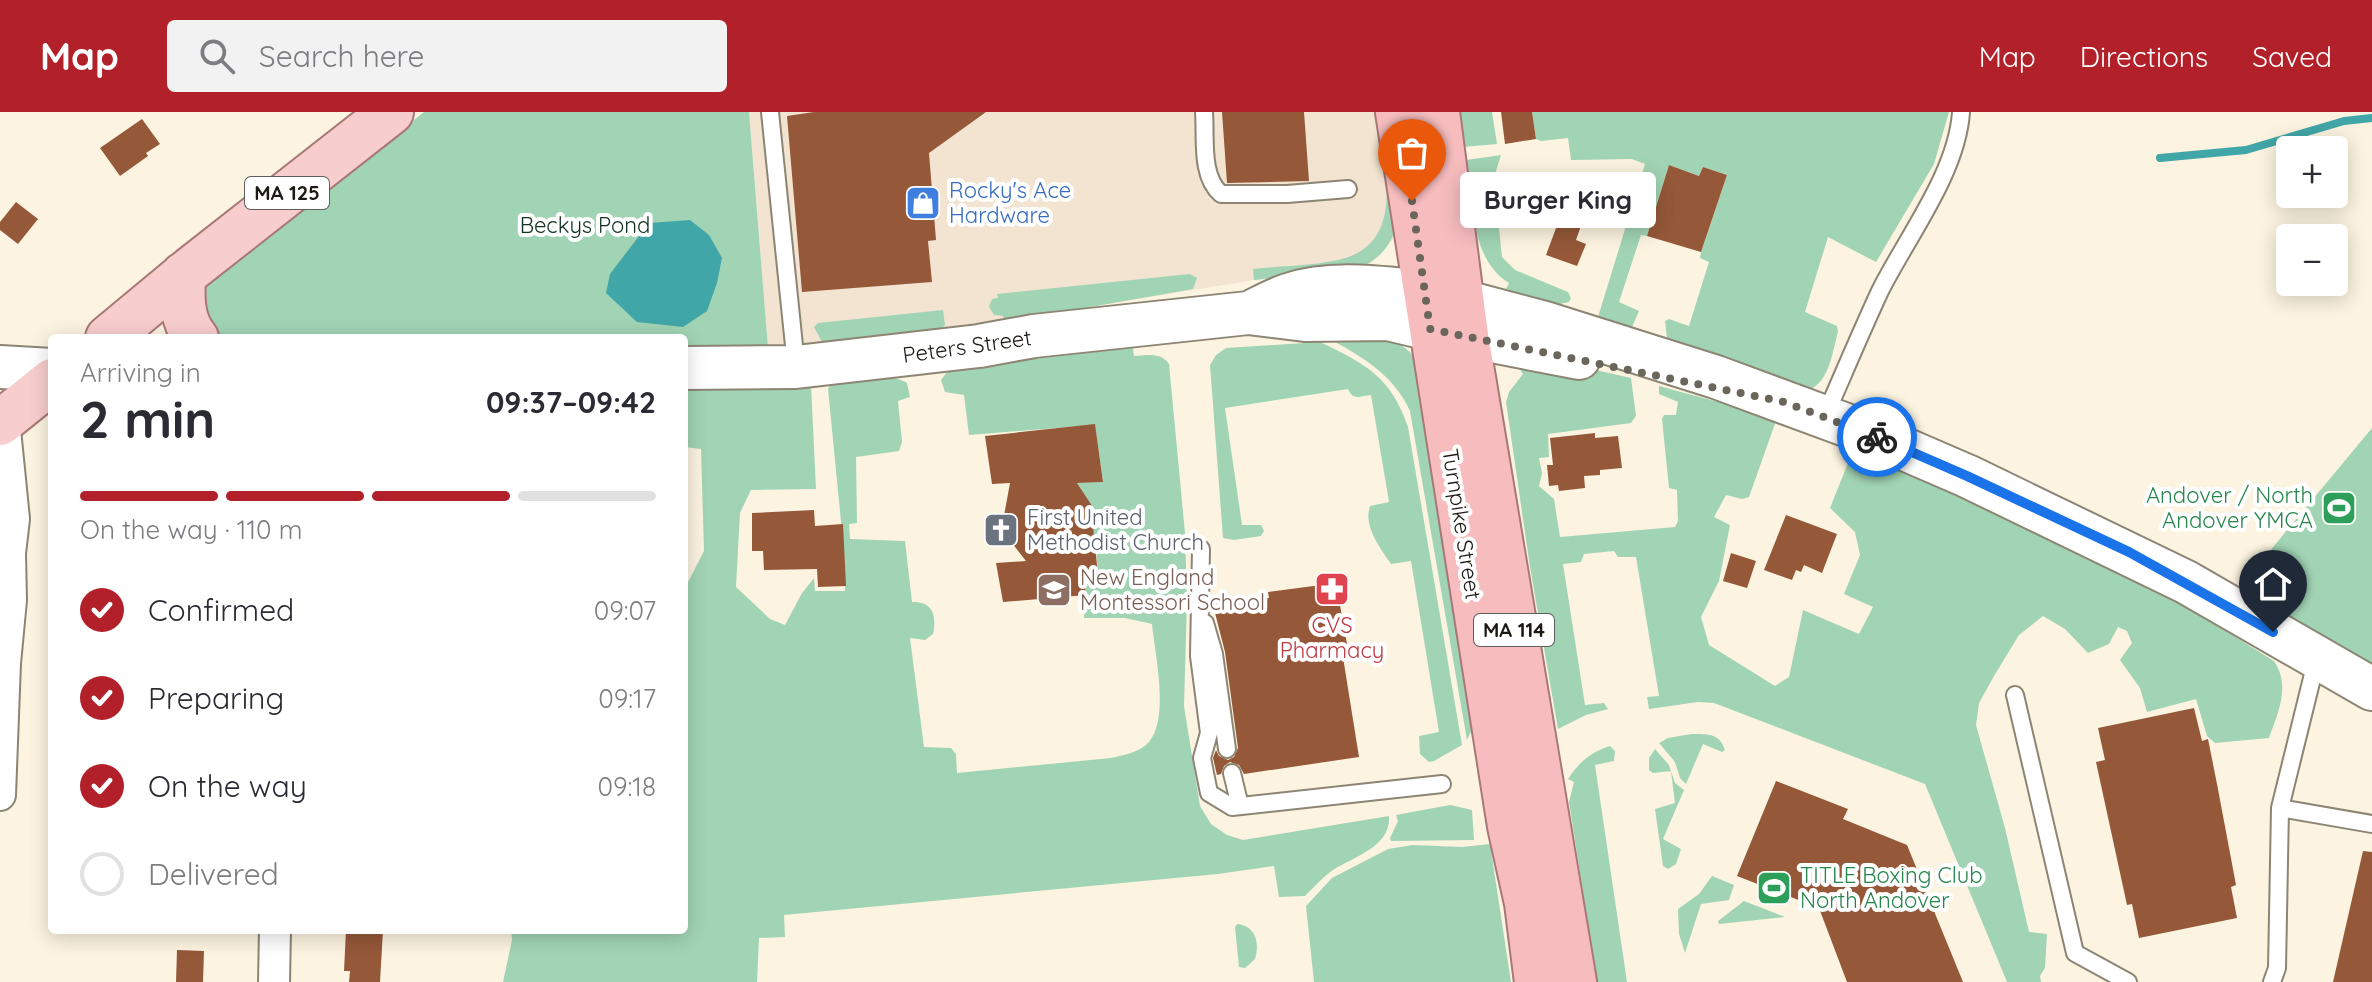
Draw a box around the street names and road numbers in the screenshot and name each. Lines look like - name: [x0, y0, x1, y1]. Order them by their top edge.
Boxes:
- road number: MA 125: [245, 177, 329, 209]
- street label: Peters Street: [901, 323, 1033, 369]
- street label: Turnpike Street: [1436, 447, 1488, 601]
- road number: MA 114: [1474, 614, 1554, 646]

